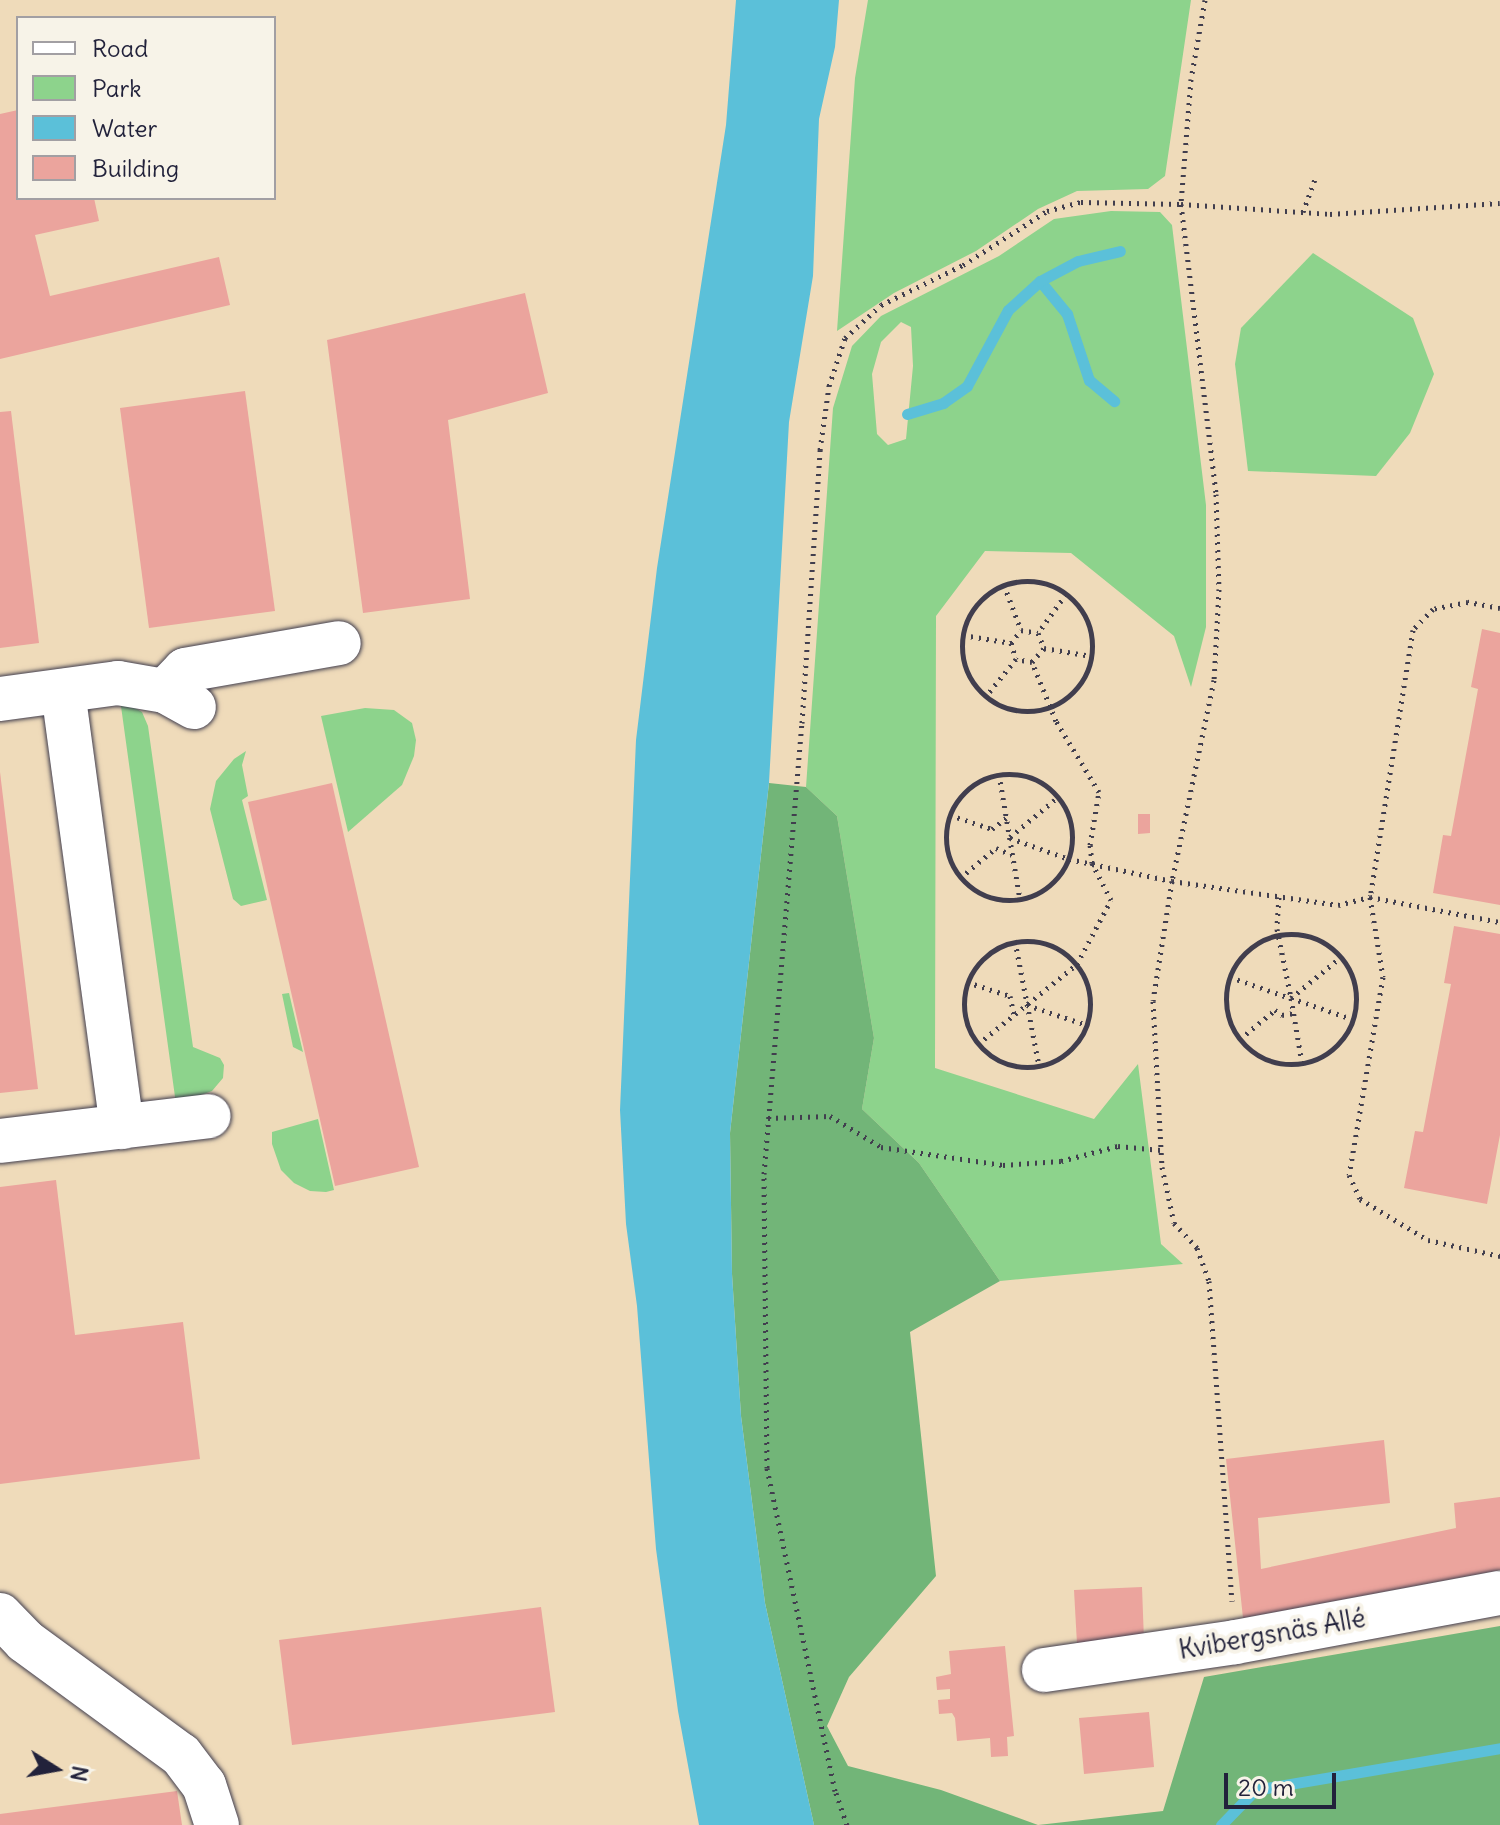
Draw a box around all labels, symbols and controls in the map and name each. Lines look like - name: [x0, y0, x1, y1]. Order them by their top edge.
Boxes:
- legend: [16, 16, 276, 200]
- text: Road: [92, 33, 148, 63]
- text: Park: [92, 73, 142, 103]
- text: Water: [92, 113, 157, 143]
- text: Building: [92, 153, 179, 183]
- street label: Kvibergsnäs Allé: [1176, 1602, 1368, 1666]
- north arrow: [16, 1729, 96, 1809]
- scale bar: [1228, 1757, 1340, 1807]
- text: N: [64, 1763, 95, 1784]
- text: 20 m: [1238, 1772, 1294, 1802]

